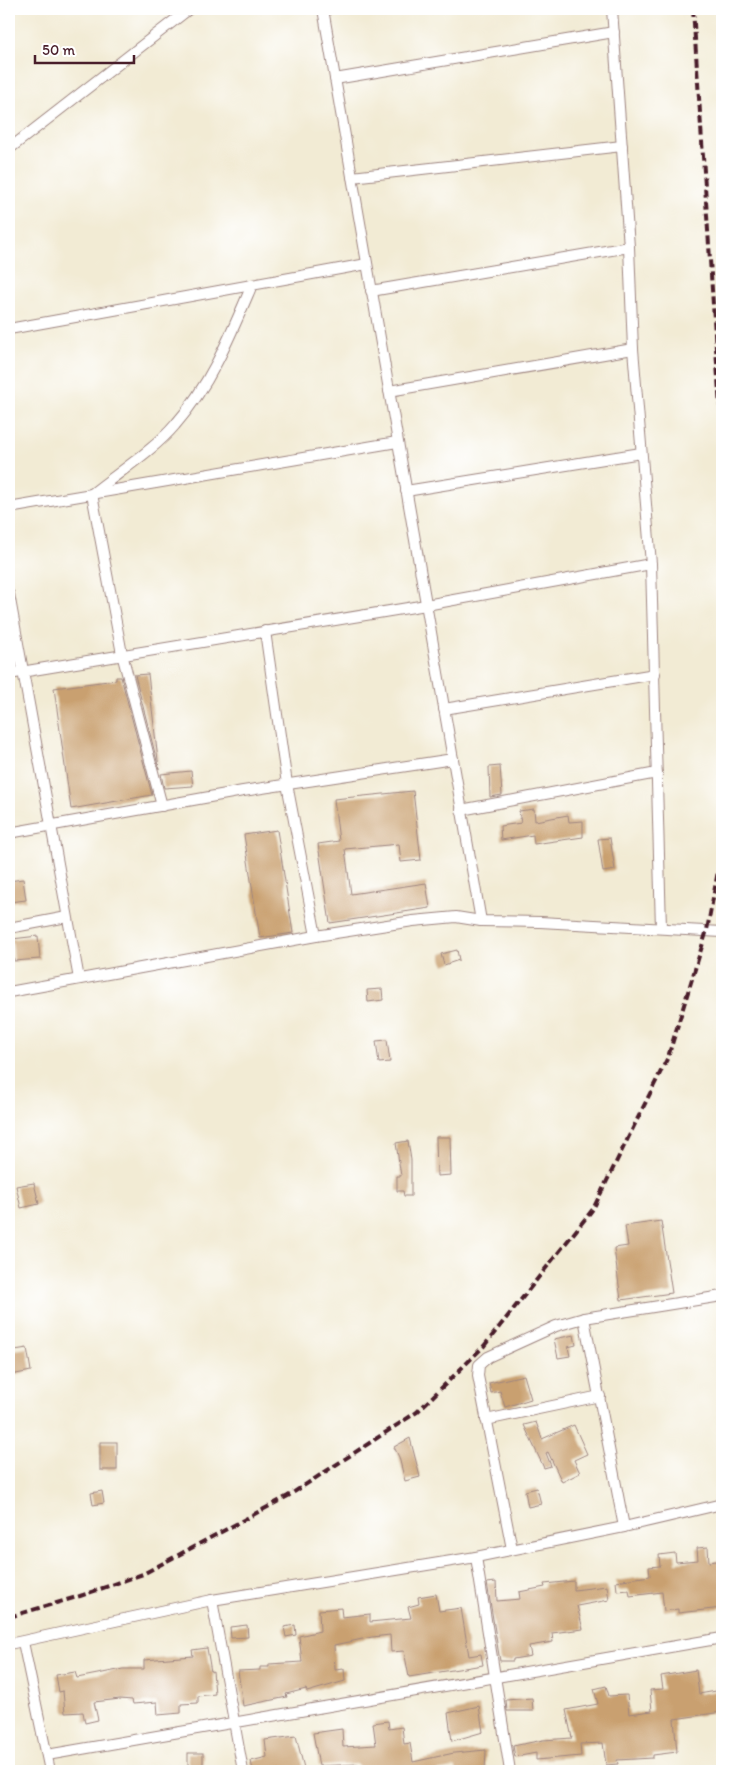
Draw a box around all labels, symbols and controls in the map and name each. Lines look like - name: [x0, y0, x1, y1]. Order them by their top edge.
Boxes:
- scale bar: [35, 32, 134, 64]
- text: 50 m: [42, 41, 75, 59]

